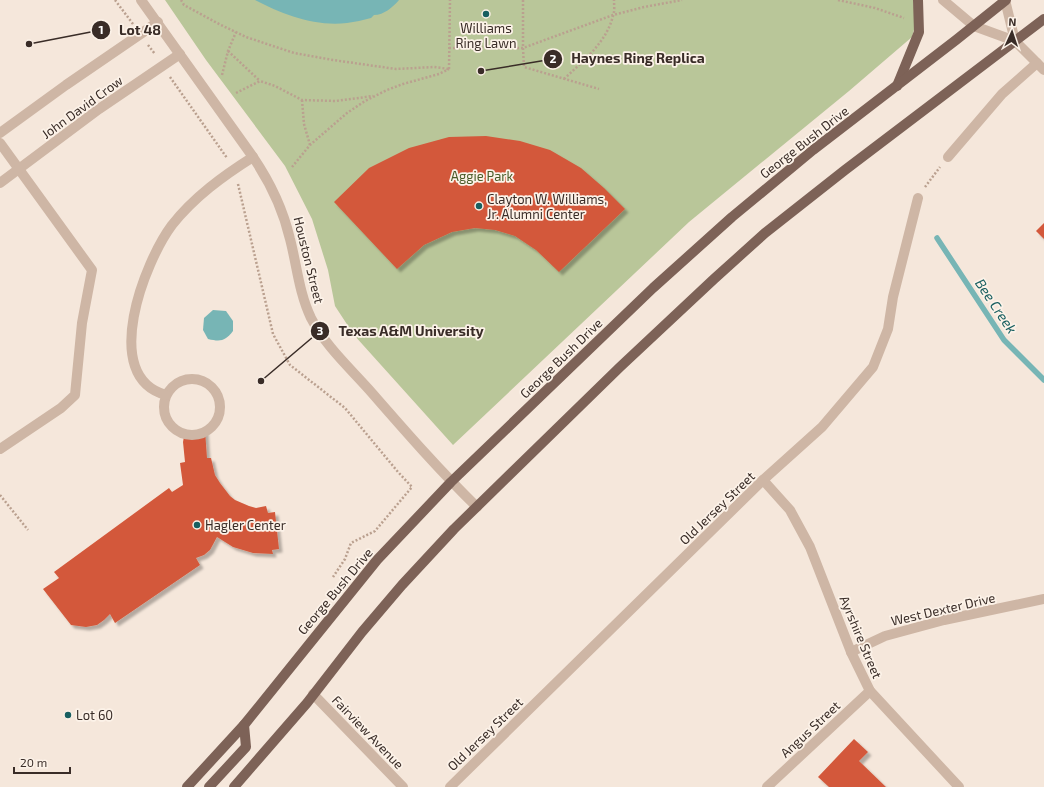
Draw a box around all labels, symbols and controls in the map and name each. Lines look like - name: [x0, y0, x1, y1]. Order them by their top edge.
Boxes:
- marker: Williams Ring Lawn: [481, 9, 491, 19]
- north arrow: [992, 12, 1032, 52]
- text: N: [1008, 15, 1017, 28]
- callout: Lot 48: [91, 17, 169, 43]
- place label: Williams Ring Lawn: [455, 20, 517, 51]
- text: Lot 48: [119, 21, 161, 38]
- text: 1: [98, 22, 104, 36]
- callout: Haynes Ring Replica: [543, 46, 713, 72]
- text: Haynes Ring Replica: [571, 49, 705, 66]
- text: 2: [550, 51, 557, 65]
- street label: John David Crow: [38, 72, 126, 142]
- street label: George Bush Drive: [756, 102, 852, 182]
- park label: Aggie Park: [451, 168, 514, 184]
- place label: Clayton W. Williams, Jr. Alumni Center: [487, 191, 607, 222]
- marker: Clayton W. Williams, Jr. Alumni Center: [474, 201, 484, 211]
- street label: Houston Street: [290, 215, 328, 305]
- water label: Bee Creek: [972, 275, 1021, 336]
- street label: George Bush Drive: [517, 315, 605, 401]
- callout: Texas A&M University: [310, 318, 492, 344]
- text: Texas A&M University: [338, 322, 484, 339]
- text: 3: [317, 323, 324, 337]
- street label: Old Jersey Street: [676, 468, 758, 548]
- place label: Hagler Center: [205, 517, 286, 533]
- marker: Hagler Center: [192, 520, 202, 530]
- street label: George Bush Drive: [294, 544, 376, 638]
- street label: West Dexter Drive: [889, 589, 997, 629]
- street label: Ayrshire Street: [836, 593, 886, 681]
- street label: Fairview Avenue: [329, 692, 407, 772]
- street label: Old Jersey Street: [444, 694, 526, 774]
- street label: Angus Street: [777, 697, 843, 761]
- place label: Lot 60: [76, 707, 113, 723]
- marker: Lot 60: [63, 710, 73, 720]
- scale bar: [14, 749, 70, 775]
- text: 20 m: [20, 755, 47, 769]

